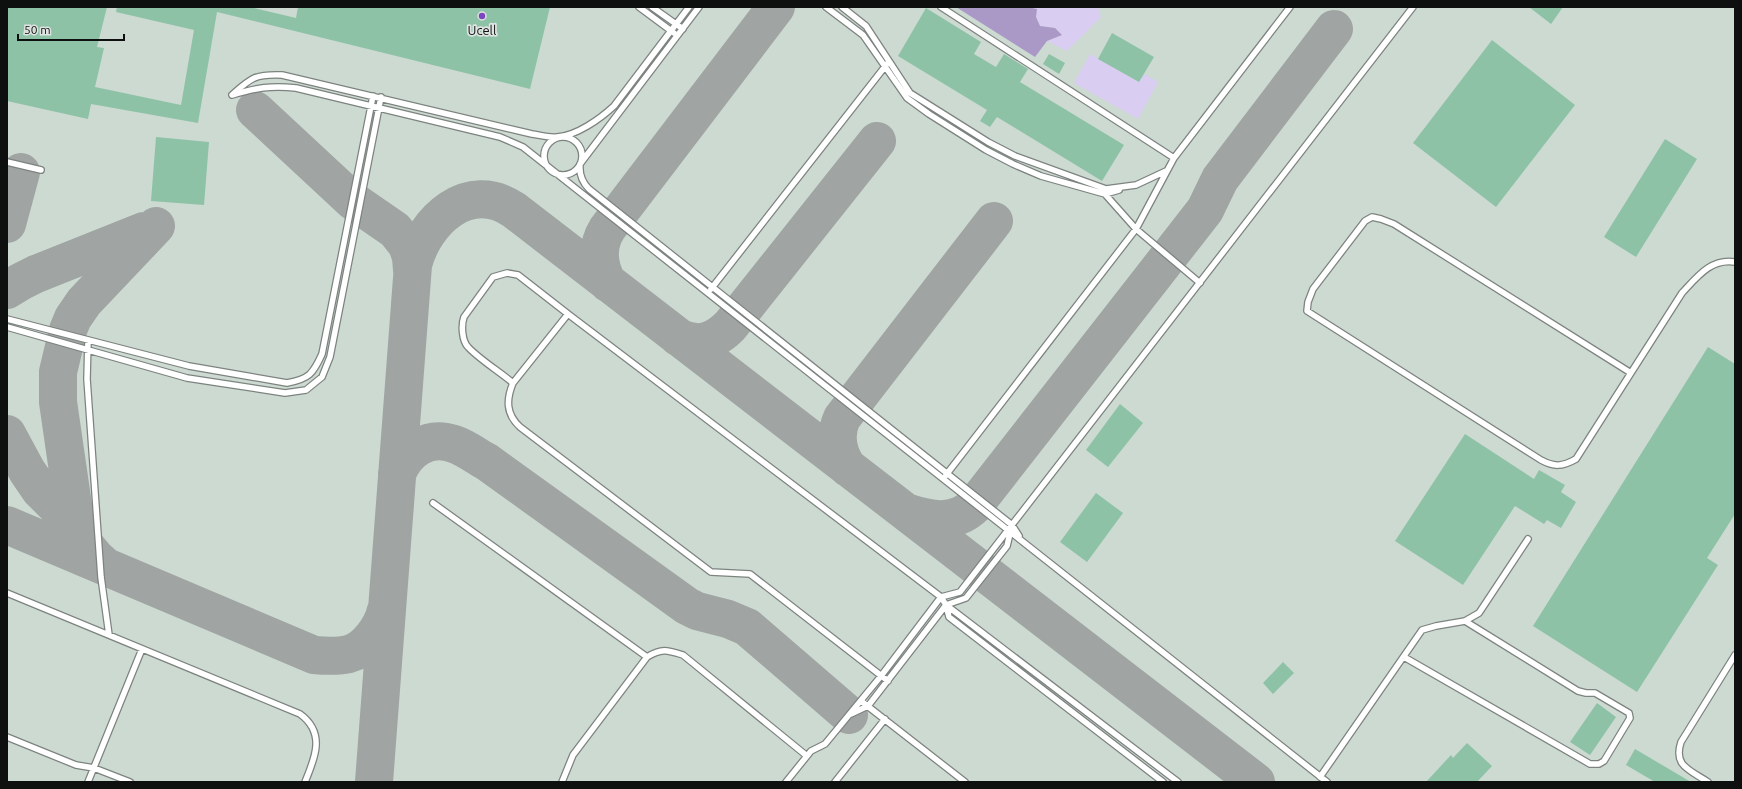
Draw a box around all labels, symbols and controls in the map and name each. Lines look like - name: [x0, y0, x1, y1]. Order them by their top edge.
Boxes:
- marker: Ucell: [477, 11, 487, 21]
- scale bar: [18, 16, 124, 42]
- text: 50 m: [24, 23, 51, 36]
- place label: Ucell: [468, 23, 497, 37]

